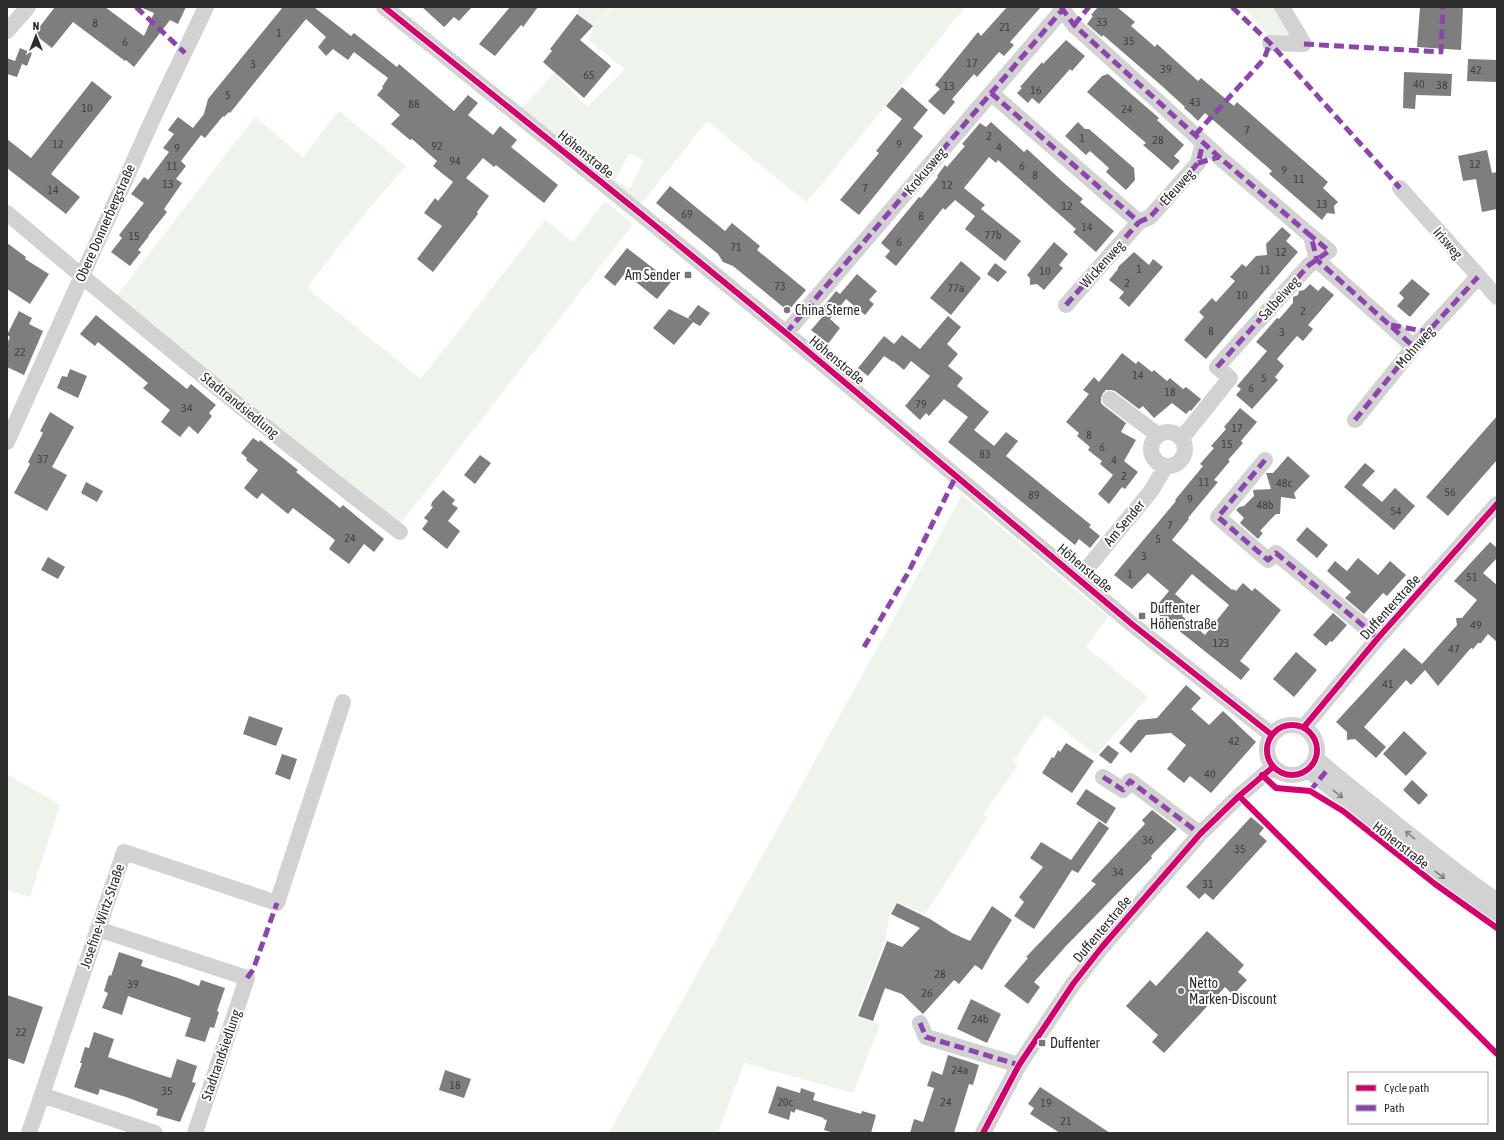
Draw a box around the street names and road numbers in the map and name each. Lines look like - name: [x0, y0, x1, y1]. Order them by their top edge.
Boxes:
- street label: Höhenstraße: [555, 127, 617, 181]
- street label: Krokusweg: [901, 144, 949, 198]
- street label: Obere Donnerbergstraße: [72, 162, 138, 284]
- street label: Efeuweg: [1156, 165, 1198, 209]
- street label: Irisweg: [1430, 224, 1466, 262]
- street label: Wickenweg: [1077, 237, 1127, 291]
- street label: Salbeiweg: [1255, 273, 1303, 323]
- street label: Mohnweg: [1393, 323, 1437, 371]
- street label: Höhenstraße: [806, 332, 868, 388]
- street label: Stadtrandsiedlung: [198, 369, 282, 441]
- street label: Am Sender: [1100, 496, 1148, 549]
- street label: Höhenstraße: [1054, 540, 1116, 596]
- street label: Duffenterstraße: [1357, 571, 1423, 643]
- street label: Höhenstraße: [1370, 818, 1432, 872]
- street label: Josefine-Wirtz-Straße: [77, 862, 127, 970]
- street label: Duffenterstraße: [1070, 892, 1134, 966]
- street label: Stadtrandsiedlung: [198, 1007, 244, 1103]

